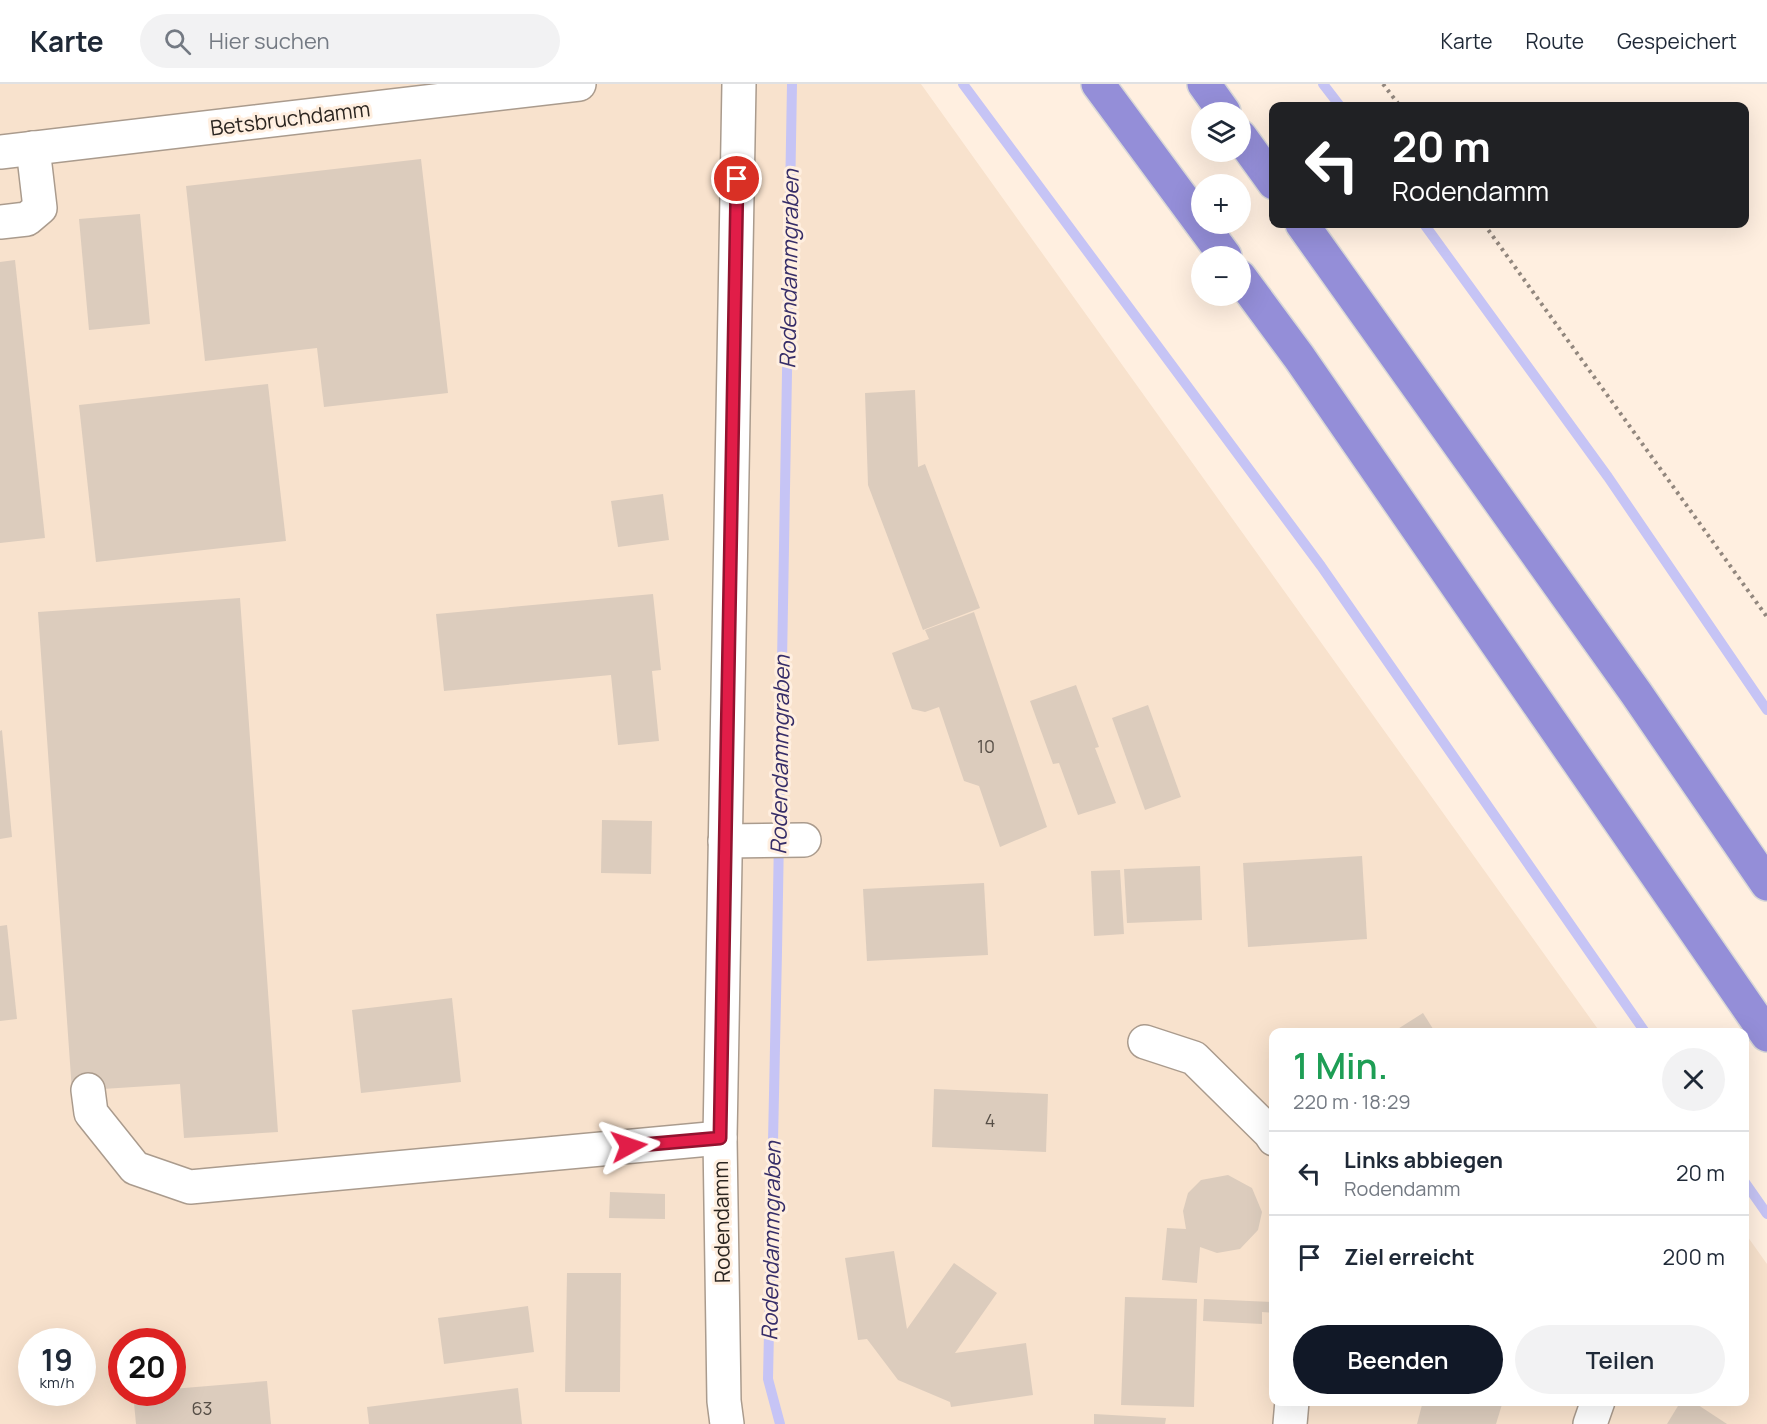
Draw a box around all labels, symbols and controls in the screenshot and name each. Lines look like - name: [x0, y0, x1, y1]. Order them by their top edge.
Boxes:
- search box: [140, 14, 560, 68]
- text: Karte: [30, 22, 104, 60]
- icon: search: [161, 25, 194, 58]
- text: Hier suchen: [209, 26, 330, 56]
- text: Karte: [1441, 27, 1493, 55]
- text: Route: [1526, 27, 1584, 55]
- text: Gespeichert: [1617, 27, 1737, 55]
- street label: Betsbruchdamm: [208, 94, 372, 142]
- map controls: [1191, 102, 1251, 306]
- button: layers: [1191, 102, 1251, 162]
- text: 20 m: [1392, 117, 1491, 175]
- icon: left: [1293, 126, 1371, 204]
- pin: [711, 153, 762, 204]
- icon: arrive: [720, 162, 753, 195]
- water label: Rodendammgraben: [772, 168, 806, 369]
- text: Rodendamm: [1392, 172, 1549, 209]
- button: +: [1191, 174, 1251, 234]
- button: −: [1191, 246, 1251, 306]
- water label: Rodendammgraben: [763, 654, 797, 855]
- house number: 10: [977, 734, 995, 758]
- text: 1 Min.: [1293, 1041, 1388, 1090]
- button: close: [1662, 1048, 1725, 1111]
- text: 220 m · 18:29: [1293, 1088, 1411, 1115]
- house number: 4: [985, 1108, 995, 1132]
- position arrow: [597, 1114, 661, 1178]
- water label: Rodendammgraben: [754, 1140, 788, 1341]
- text: Links abbiegen: [1344, 1145, 1503, 1175]
- icon: left: [1293, 1157, 1326, 1190]
- text: 20 m: [1676, 1158, 1725, 1188]
- street label: Rodendamm: [706, 1161, 736, 1283]
- text: Rodendamm: [1344, 1175, 1460, 1202]
- icon: arrive: [1293, 1241, 1326, 1274]
- text: Ziel erreicht: [1344, 1242, 1475, 1272]
- text: 200 m: [1663, 1242, 1725, 1272]
- button: Beenden: [1293, 1325, 1503, 1394]
- button: Teilen: [1515, 1325, 1725, 1394]
- speed limit sign: 20: [108, 1328, 186, 1406]
- text: 19: [41, 1339, 73, 1380]
- text: km/h: [40, 1372, 74, 1393]
- house number: 63: [191, 1396, 213, 1420]

